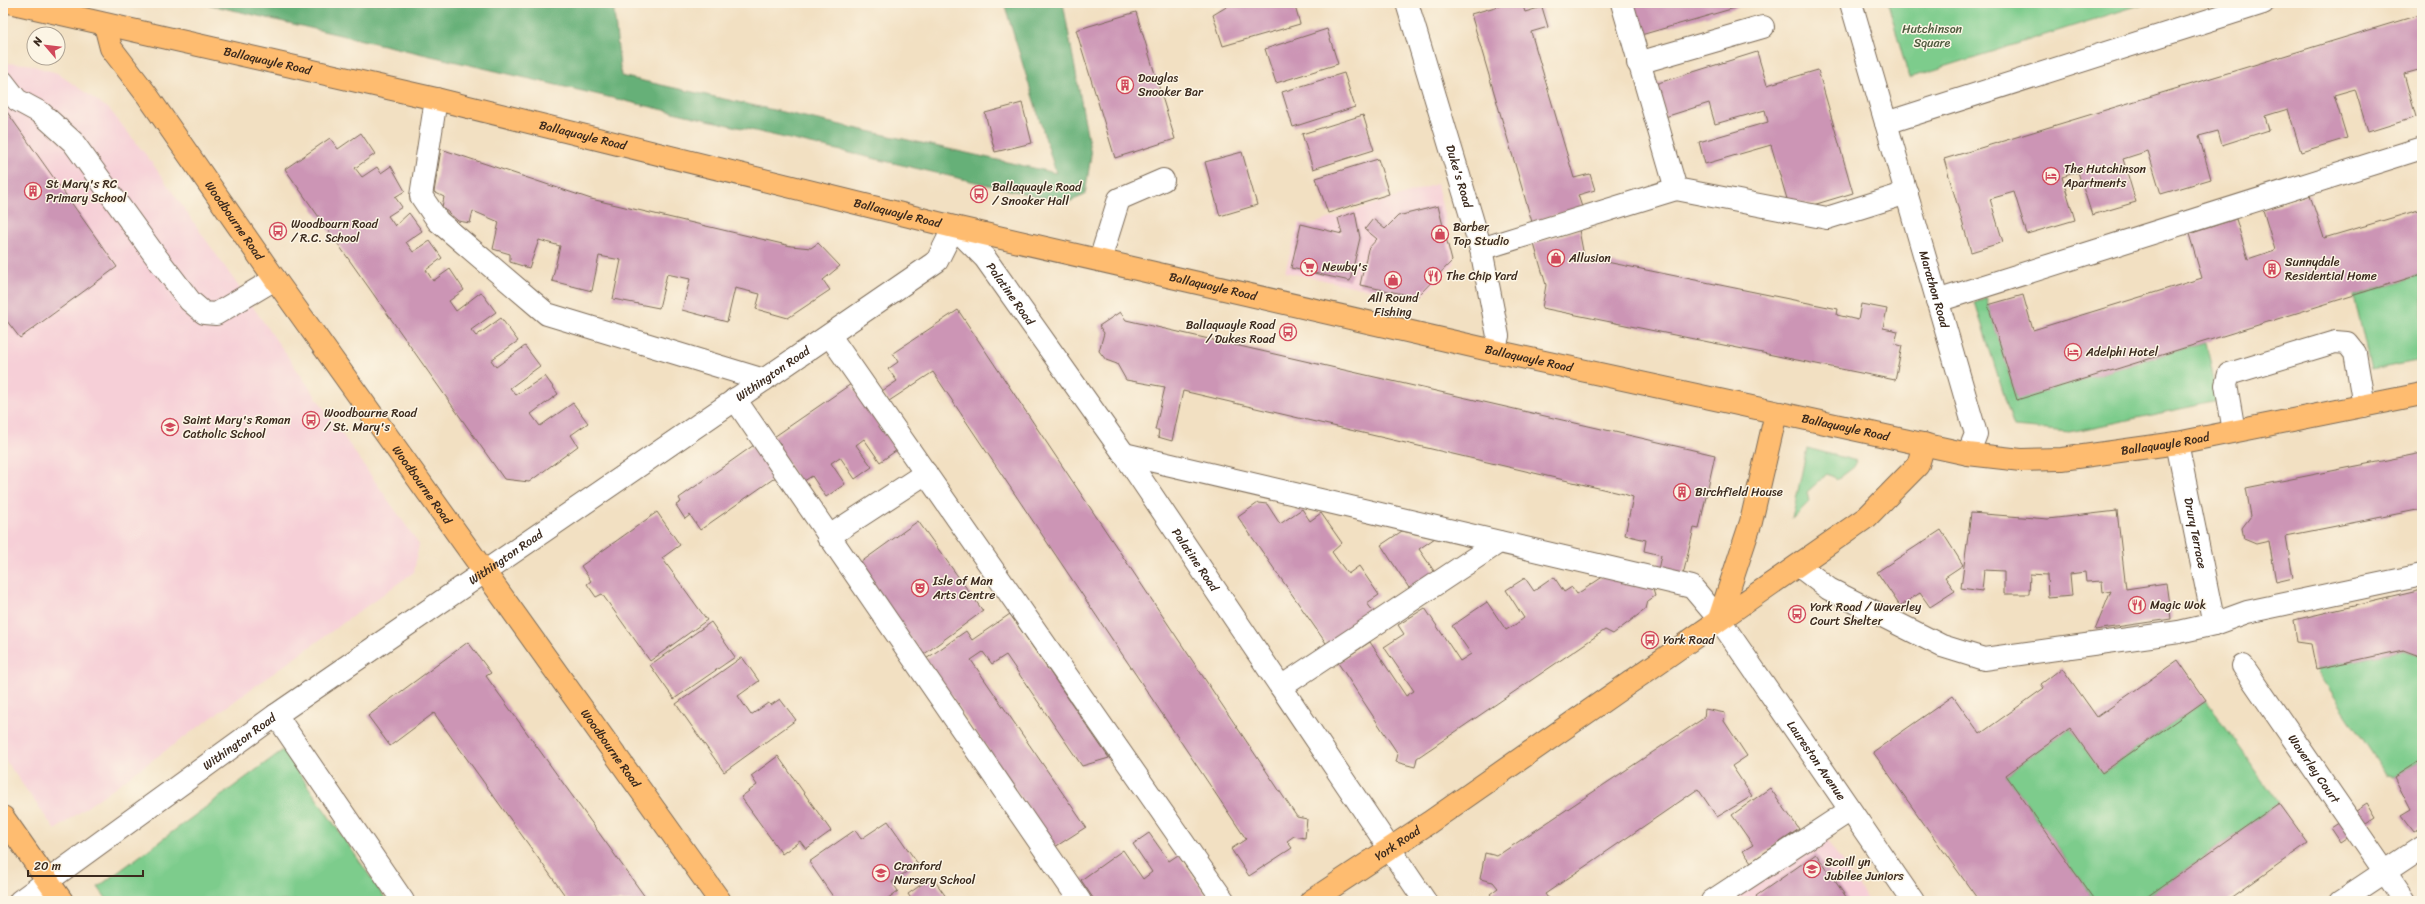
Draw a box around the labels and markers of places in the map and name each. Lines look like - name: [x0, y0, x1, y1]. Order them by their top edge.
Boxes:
- place label: Douglas Snooker Bar: [1138, 67, 1204, 103]
- building icon: Douglas Snooker Bar: [1115, 75, 1135, 95]
- place label: The Hutchinson Apartments: [2063, 158, 2146, 194]
- hotel icon: The Hutchinson Apartments: [2041, 166, 2061, 186]
- place label: St Mary's RC Primary School: [46, 173, 127, 209]
- place label: Ballaquayle Road / Snooker Hall: [992, 176, 1082, 212]
- building icon: St Mary's RC Primary School: [23, 181, 43, 201]
- bus stop icon: Ballaquayle Road / Snooker Hall: [969, 184, 989, 204]
- place label: Woodbourn Road / R.C. School: [291, 213, 378, 249]
- place label: Barber Top Studio: [1453, 216, 1509, 252]
- bus stop icon: Woodbourn Road / R.C. School: [268, 221, 288, 241]
- shop icon: Barber Top Studio: [1430, 224, 1450, 244]
- place label: Allusion: [1568, 247, 1611, 269]
- shop icon: Allusion: [1546, 248, 1566, 268]
- place label: Sunnydale Residential Home: [2285, 251, 2377, 287]
- place label: Newby's: [1322, 256, 1368, 278]
- supermarket icon: Newby's: [1299, 257, 1319, 277]
- building icon: Sunnydale Residential Home: [2262, 259, 2282, 279]
- place label: The Chip Yard: [1446, 265, 1518, 287]
- restaurant icon: The Chip Yard: [1423, 266, 1443, 286]
- shop icon: All Round Fishing: [1383, 270, 1403, 290]
- place label: All Round Fishing: [1367, 287, 1420, 323]
- place label: Ballaquayle Road / Dukes Road: [1186, 314, 1276, 350]
- bus stop icon: Ballaquayle Road / Dukes Road: [1278, 322, 1298, 342]
- place label: Adelphi Hotel: [2085, 341, 2159, 363]
- hotel icon: Adelphi Hotel: [2063, 342, 2083, 362]
- place label: Woodbourne Road / St. Mary's: [324, 402, 417, 438]
- place label: Saint Mary's Roman Catholic School: [183, 409, 291, 445]
- bus stop icon: Woodbourne Road / St. Mary's: [301, 410, 321, 430]
- school or university icon: Saint Mary's Roman Catholic School: [160, 417, 180, 437]
- place label: Birchfield House: [1695, 481, 1783, 503]
- building icon: Birchfield House: [1672, 482, 1692, 502]
- place label: Isle of Man Arts Centre: [932, 570, 996, 606]
- theatre icon: Isle of Man Arts Centre: [910, 578, 930, 598]
- place label: Magic Wok: [2150, 594, 2206, 616]
- restaurant icon: Magic Wok: [2127, 595, 2147, 615]
- place label: York Road / Waverley Court Shelter: [1810, 596, 1922, 632]
- bus stop icon: York Road / Waverley Court Shelter: [1787, 604, 1807, 624]
- place label: York Road: [1663, 629, 1715, 651]
- bus stop icon: York Road: [1640, 630, 1660, 650]
- place label: Scoill yn Jubilee Juniors: [1824, 851, 1904, 887]
- place label: Cranford Nursery School: [894, 855, 976, 891]
- school or university icon: Scoill yn Jubilee Juniors: [1802, 859, 1822, 879]
- school or university icon: Cranford Nursery School: [871, 863, 891, 883]

